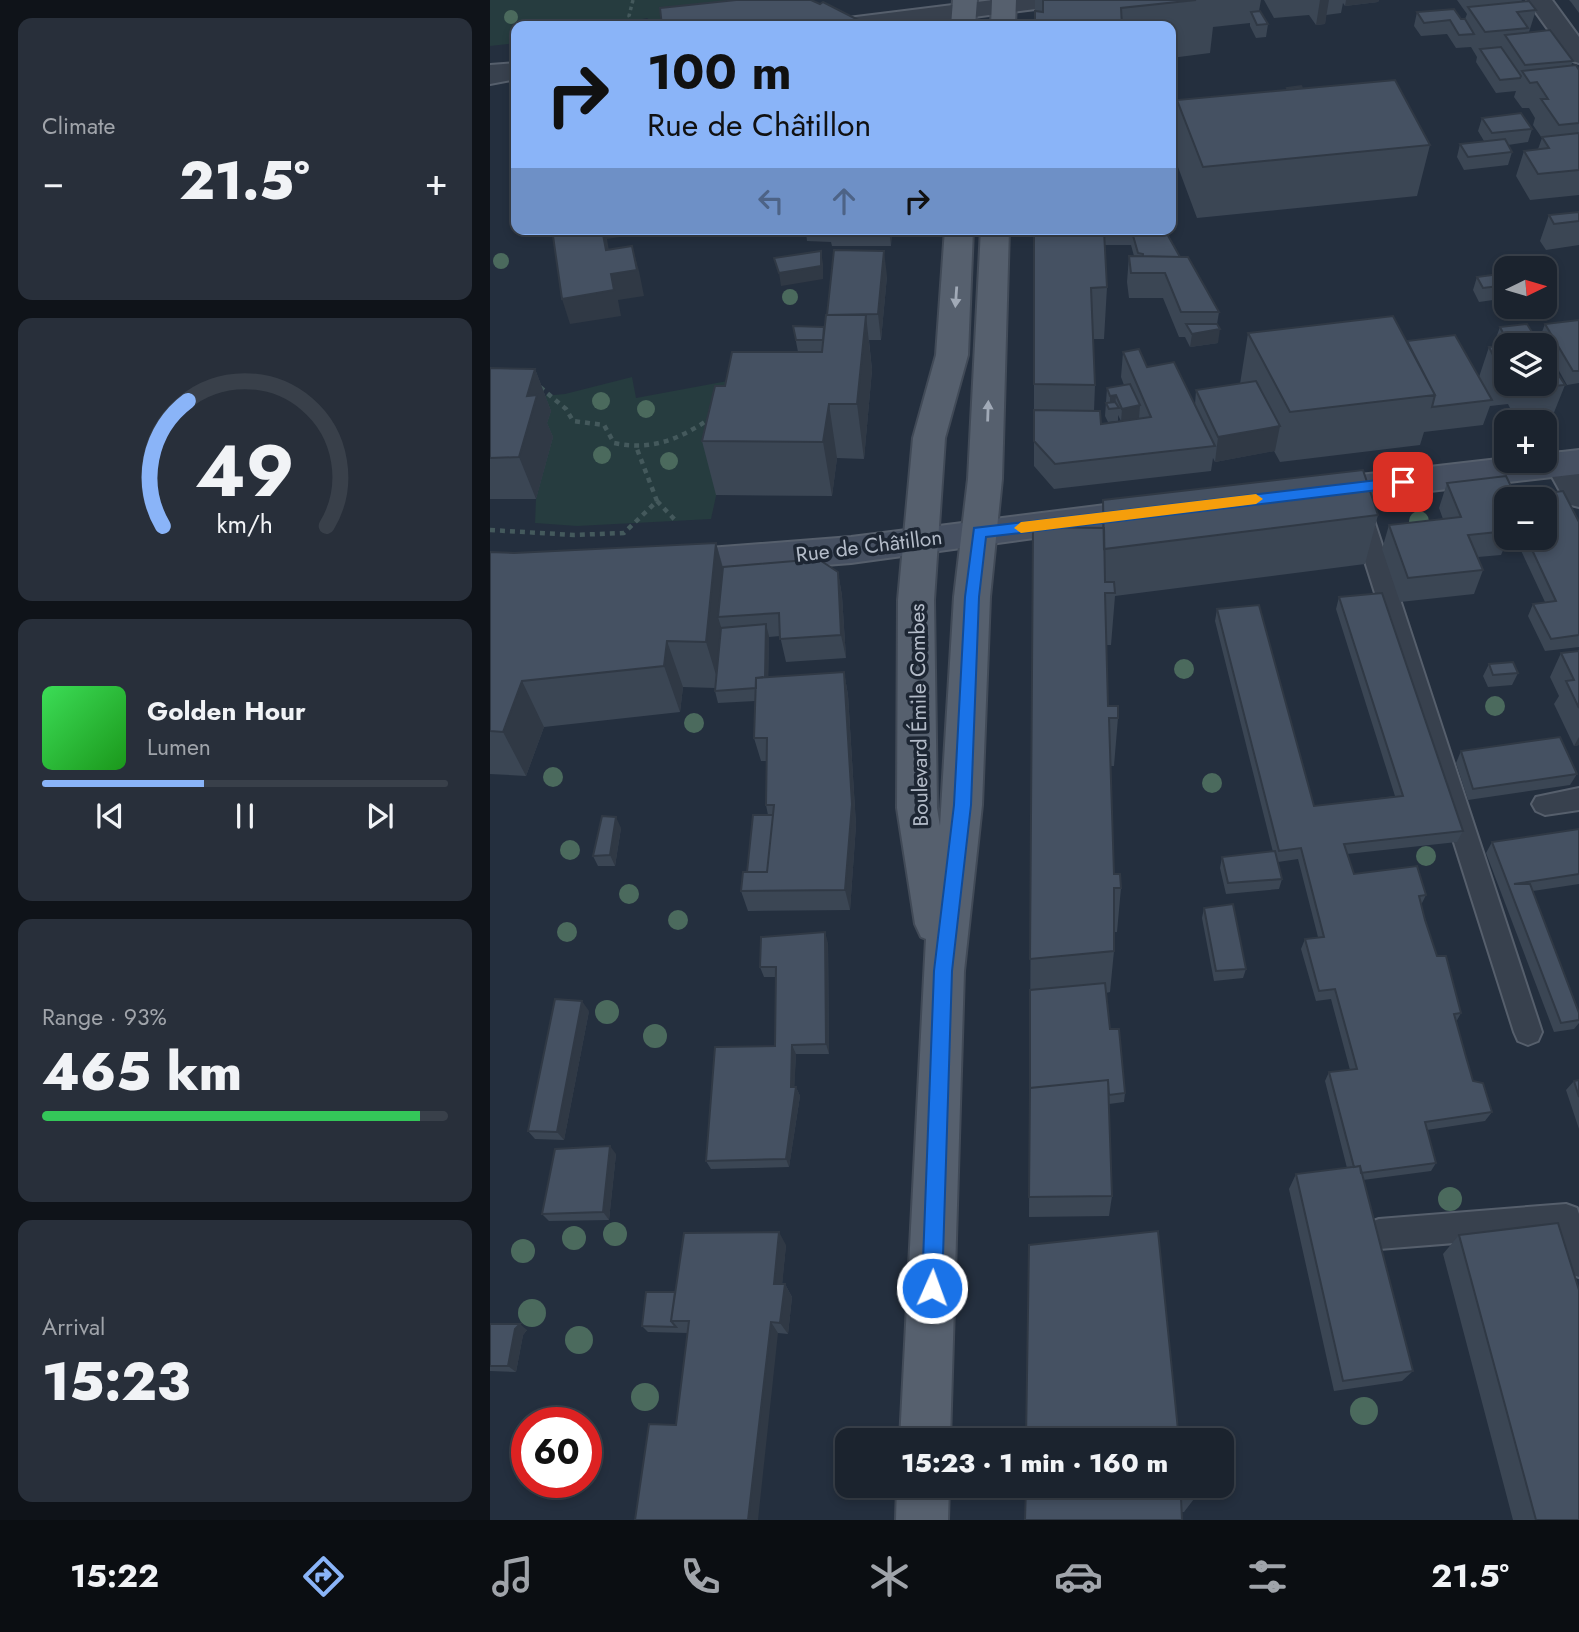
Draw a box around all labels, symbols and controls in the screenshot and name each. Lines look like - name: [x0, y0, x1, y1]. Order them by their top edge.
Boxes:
- text: 100 m: [647, 37, 792, 107]
- icon: right: [532, 49, 623, 140]
- text: Rue de Châtillon: [647, 102, 871, 148]
- text: Climate: [42, 109, 115, 143]
- text: 21.5°: [179, 143, 310, 219]
- text: −: [42, 154, 64, 209]
- text: +: [425, 154, 448, 209]
- icon: left: [752, 182, 790, 220]
- icon: ahead: [825, 182, 863, 220]
- icon: right: [898, 182, 936, 220]
- north arrow: [1494, 256, 1558, 318]
- map controls: [1494, 256, 1557, 550]
- one-way arrow: [950, 287, 961, 309]
- button: layers: [1494, 333, 1557, 396]
- one-way arrow: [983, 400, 994, 422]
- button: +: [1494, 410, 1557, 473]
- text: 49: [195, 418, 295, 523]
- pin: [1373, 452, 1433, 512]
- icon: arrive: [1384, 463, 1422, 501]
- button: −: [1494, 487, 1557, 550]
- text: km/h: [217, 505, 273, 541]
- street label: Rue de Châtillon: [794, 522, 944, 570]
- street label: Boulevard Émile Combes: [902, 603, 936, 827]
- text: Golden Hour: [147, 692, 306, 730]
- text: Lumen: [147, 730, 211, 764]
- icon: previous: [91, 797, 129, 835]
- icon: pause: [226, 797, 264, 835]
- icon: next: [361, 797, 399, 835]
- text: Range · 93%: [42, 1000, 167, 1034]
- text: 465 km: [42, 1034, 242, 1110]
- position arrow: [895, 1251, 969, 1325]
- text: Arrival: [42, 1310, 105, 1344]
- text: 15:23: [42, 1344, 190, 1420]
- speed limit sign: 60: [511, 1407, 602, 1498]
- text: 15:23 · 1 min · 160 m: [901, 1444, 1168, 1482]
- icon: directions: [299, 1552, 348, 1601]
- icon: music: [488, 1552, 537, 1601]
- icon: phone: [676, 1552, 725, 1601]
- icon: climate: [865, 1552, 914, 1601]
- icon: car: [1054, 1552, 1103, 1601]
- icon: filters: [1243, 1552, 1292, 1601]
- text: 15:22: [70, 1553, 159, 1599]
- text: 21.5°: [1431, 1553, 1509, 1599]

